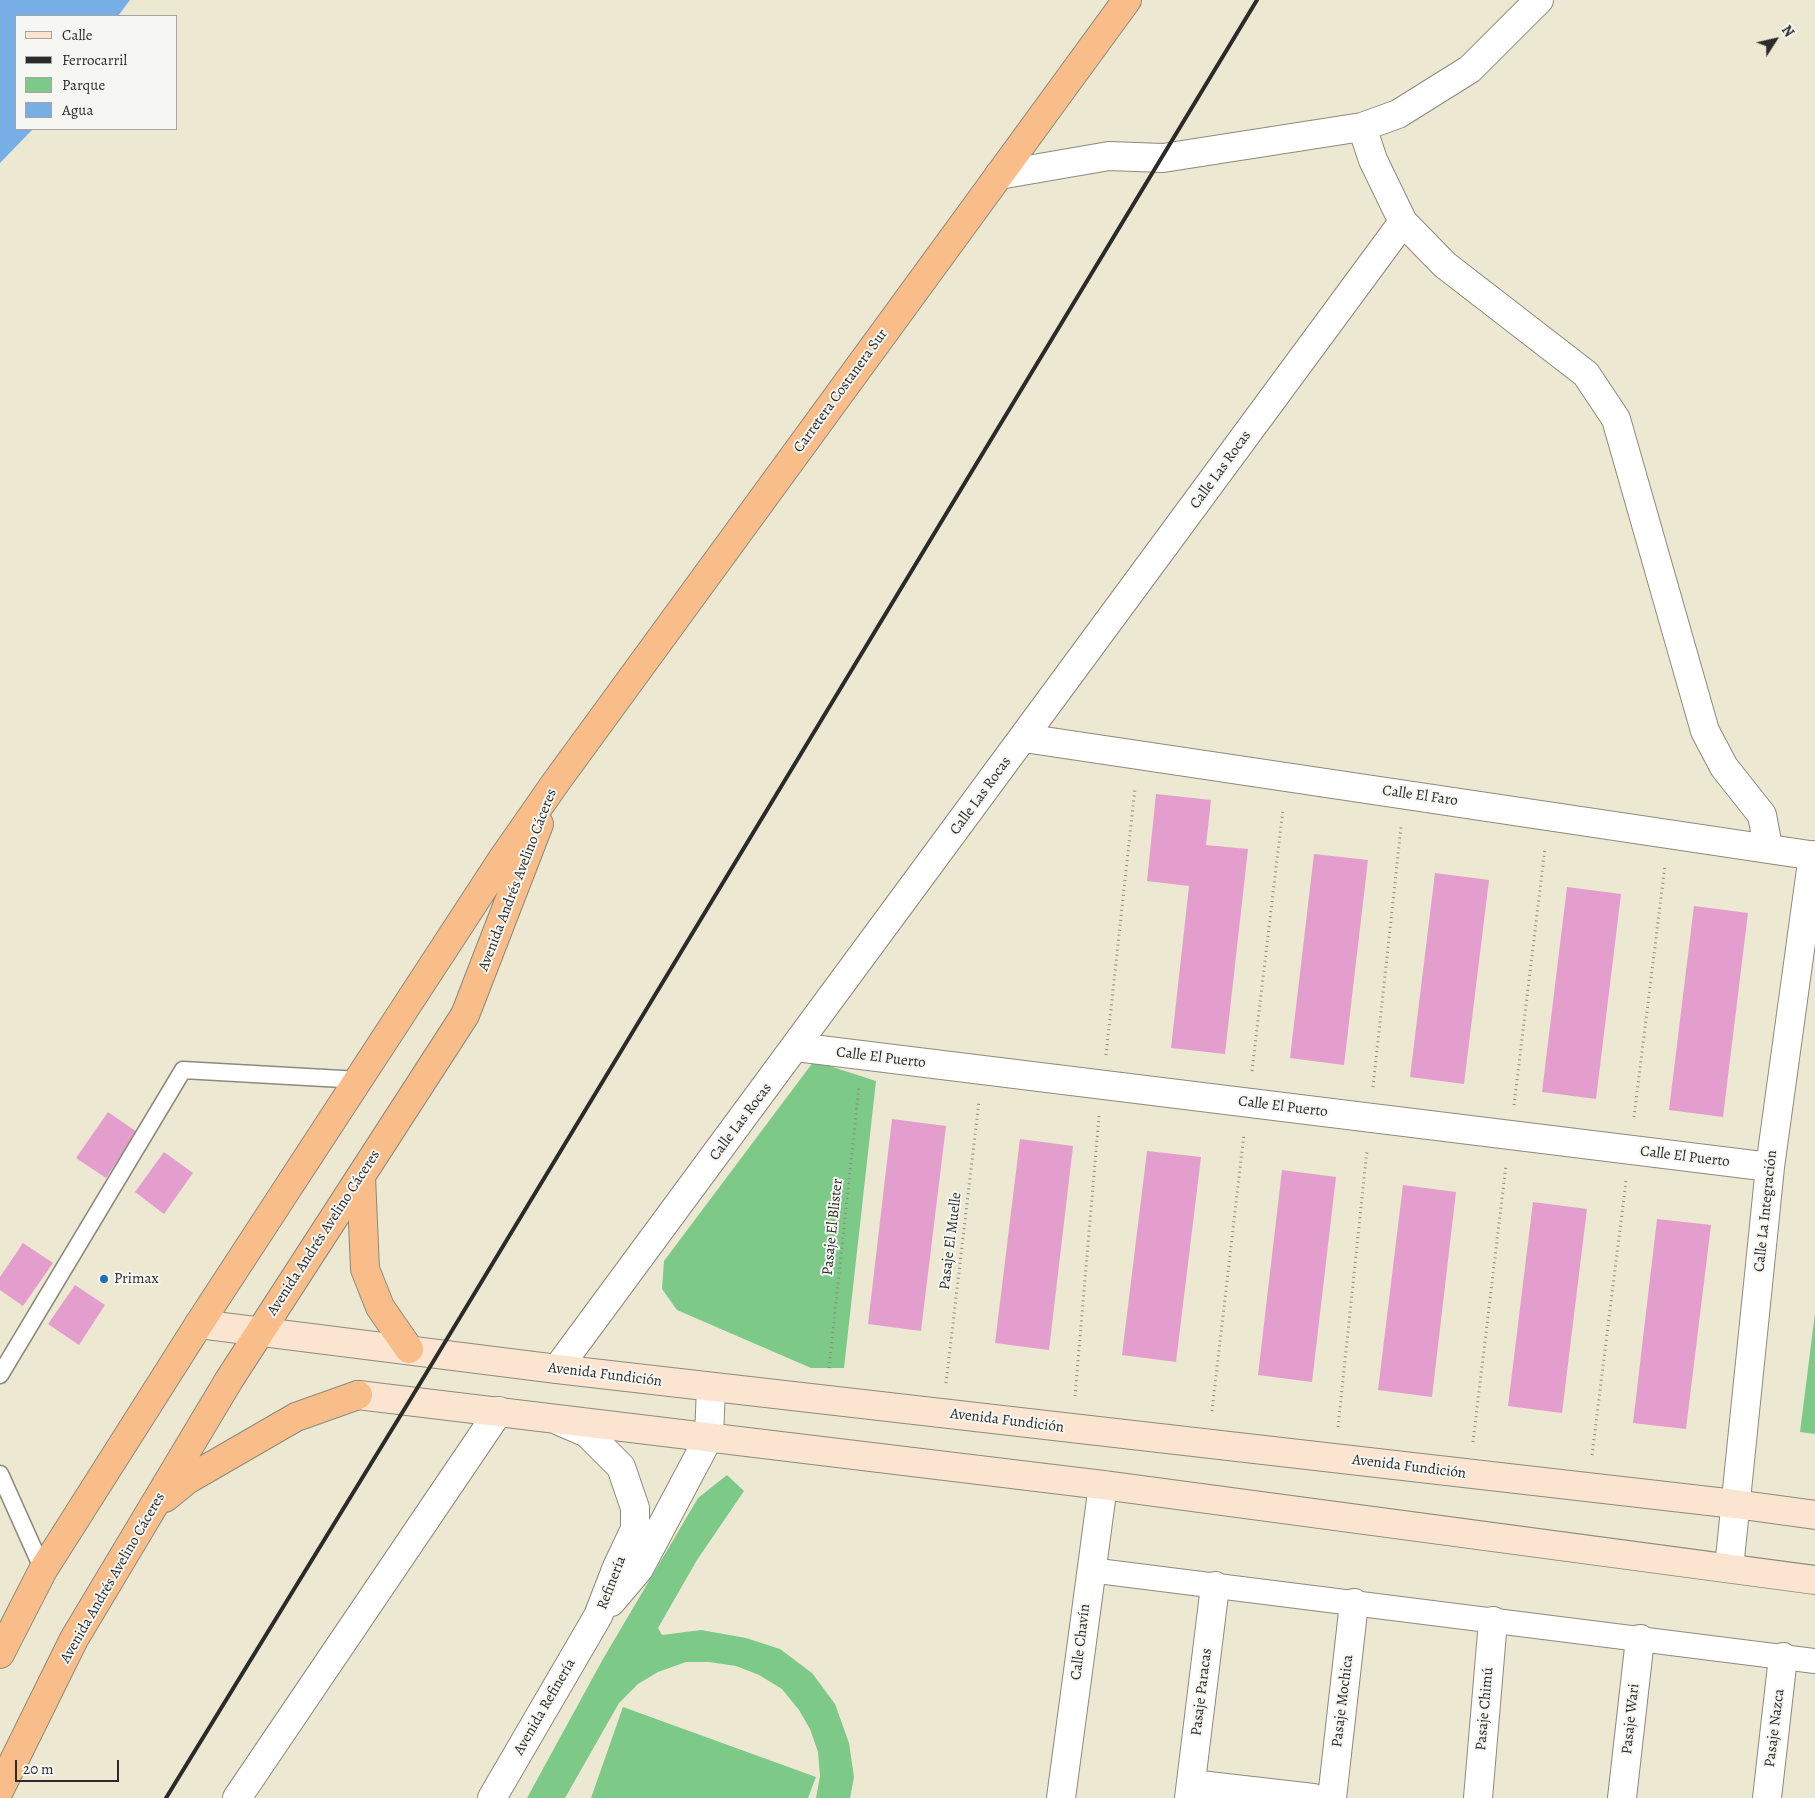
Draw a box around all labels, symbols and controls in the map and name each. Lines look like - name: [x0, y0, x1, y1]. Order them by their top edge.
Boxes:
- legend: [15, 15, 178, 130]
- north arrow: [1750, 15, 1800, 65]
- text: N: [1777, 21, 1798, 41]
- text: Calle: [62, 25, 92, 45]
- text: Ferrocarril: [62, 50, 127, 70]
- text: Parque: [62, 75, 105, 95]
- text: Agua: [62, 100, 93, 120]
- street label: Carretera Costanera Sur: [790, 326, 892, 456]
- street label: Calle Las Rocas: [1187, 427, 1255, 513]
- street label: Calle Las Rocas: [947, 753, 1015, 839]
- street label: Calle El Faro: [1381, 782, 1459, 810]
- street label: Avenida Andrés Avelino Cáceres: [475, 786, 561, 974]
- street label: Calle El Puerto: [835, 1044, 927, 1072]
- street label: Calle Las Rocas: [706, 1080, 776, 1164]
- street label: Calle El Puerto: [1237, 1093, 1329, 1121]
- street label: Calle El Puerto: [1639, 1143, 1731, 1171]
- street label: Avenida Andrés Avelino Cáceres: [264, 1147, 384, 1319]
- street label: Calle La Integración: [1751, 1149, 1781, 1273]
- street label: Pasaje El Blister: [819, 1178, 847, 1276]
- street label: Pasaje El Muelle: [936, 1191, 966, 1291]
- place label: Primax: [114, 1270, 159, 1288]
- marker: Primax: [98, 1273, 110, 1285]
- street label: Avenida Fundición: [547, 1359, 663, 1391]
- street label: Avenida Fundición: [949, 1405, 1065, 1437]
- street label: Avenida Fundición: [1351, 1451, 1467, 1483]
- street label: Avenida Andrés Avelino Cáceres: [57, 1490, 169, 1666]
- street label: Refinería: [594, 1554, 630, 1612]
- street label: Calle Chavín: [1067, 1603, 1095, 1681]
- street label: Pasaje Paracas: [1188, 1647, 1216, 1737]
- street label: Pasaje Mochica: [1328, 1654, 1358, 1748]
- street label: Avenida Refinería: [510, 1656, 580, 1758]
- street label: Pasaje Chimú: [1472, 1667, 1498, 1751]
- street label: Pasaje Wari: [1618, 1683, 1644, 1755]
- street label: Pasaje Nazca: [1761, 1688, 1789, 1768]
- scale bar: [18, 1750, 121, 1782]
- text: 20 m: [23, 1759, 54, 1779]

